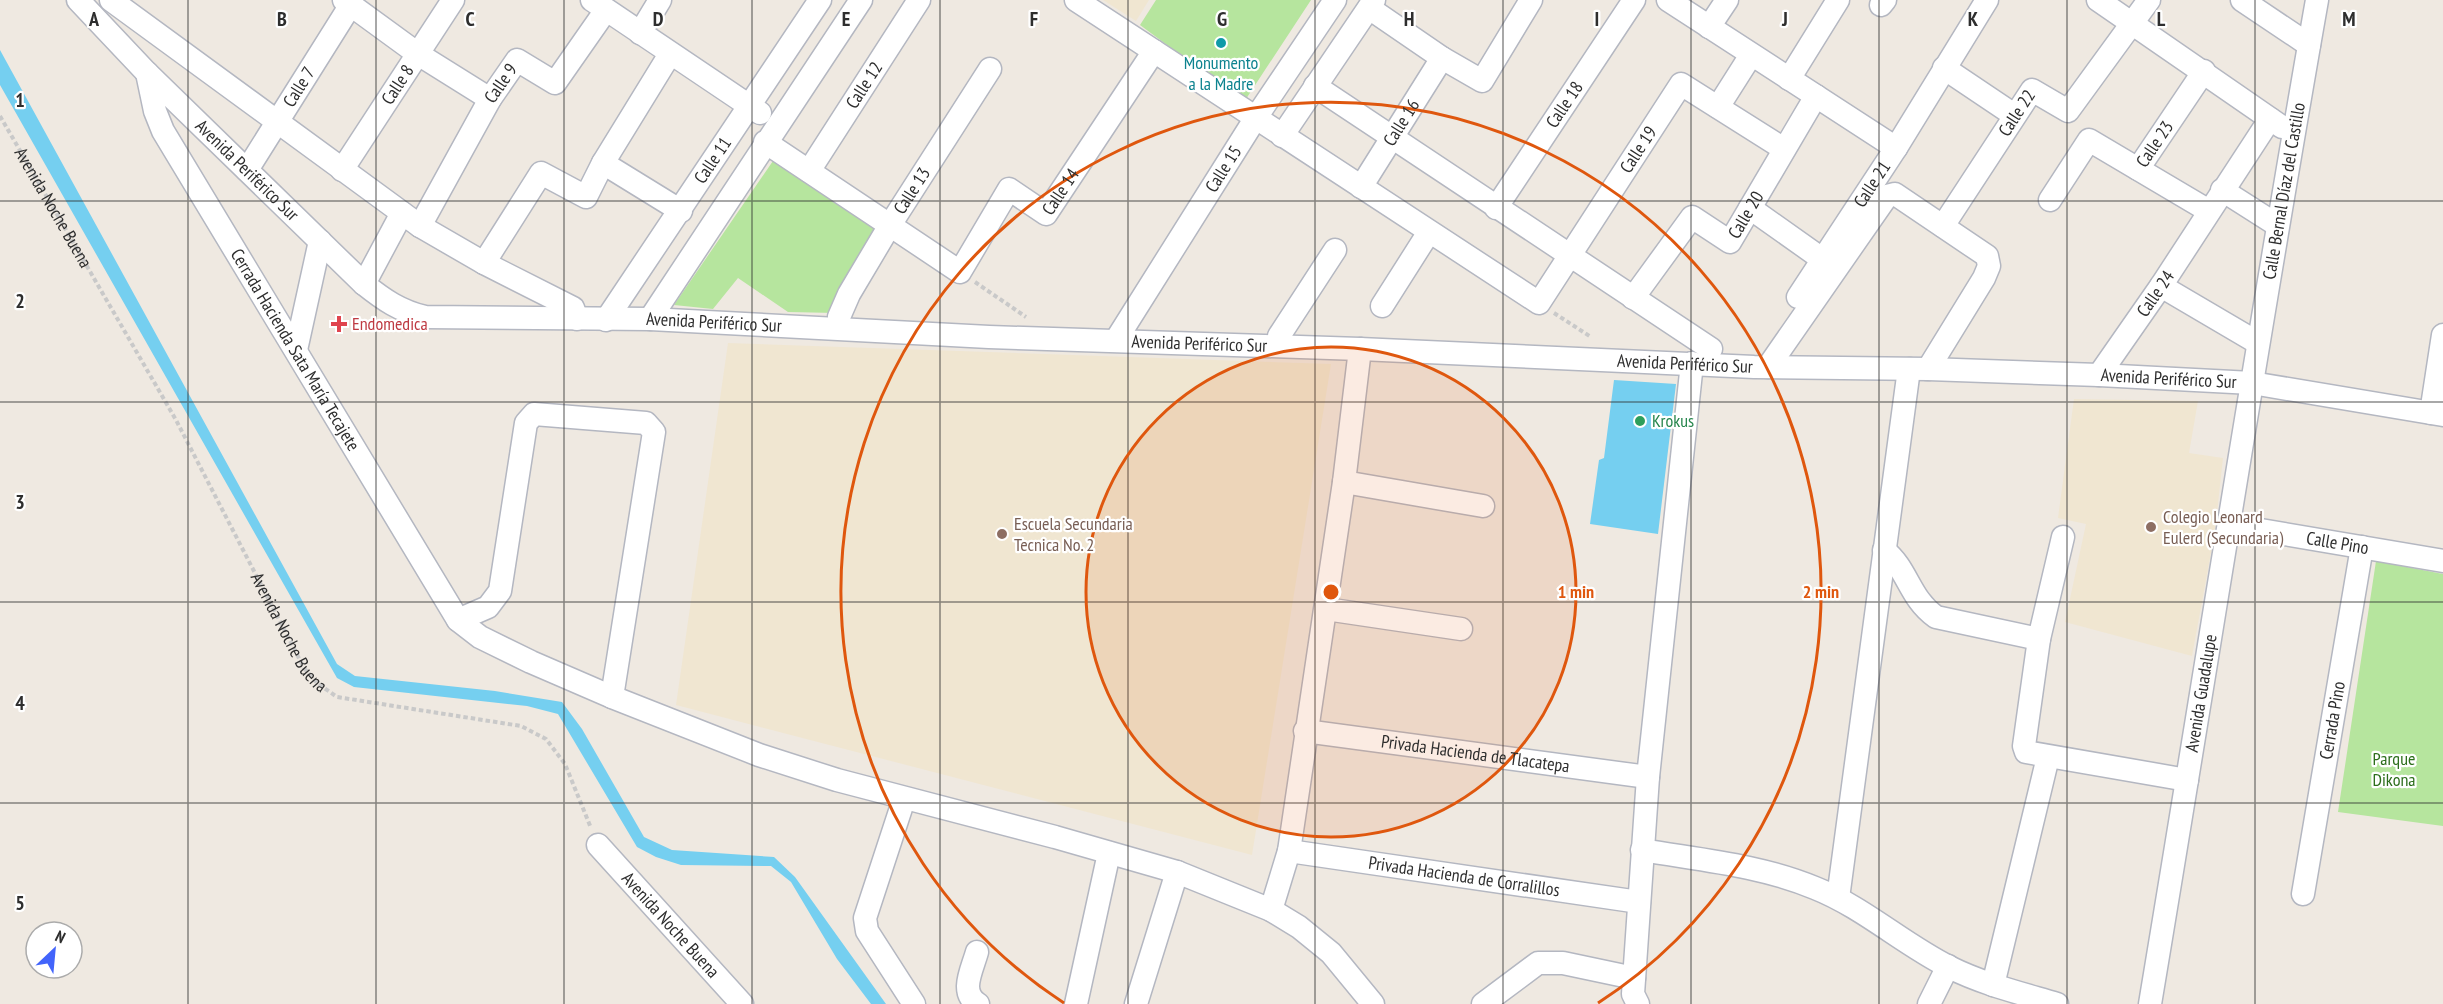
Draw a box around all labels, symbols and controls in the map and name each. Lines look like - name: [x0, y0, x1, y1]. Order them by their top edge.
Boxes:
- text: A: [88, 6, 100, 32]
- text: B: [277, 6, 287, 32]
- text: C: [465, 6, 475, 32]
- text: D: [653, 6, 664, 32]
- text: E: [842, 6, 850, 32]
- text: F: [1030, 6, 1038, 32]
- text: G: [1217, 6, 1227, 32]
- text: H: [1404, 6, 1414, 32]
- text: I: [1595, 6, 1599, 32]
- text: J: [1781, 6, 1788, 32]
- text: K: [1968, 6, 1979, 32]
- text: L: [2157, 6, 2166, 32]
- text: M: [2342, 6, 2356, 32]
- marker: Monumento a la Madre: [1214, 36, 1228, 50]
- place label: Monumento a la Madre: [1184, 51, 1259, 95]
- street label: Calle 12: [840, 57, 887, 113]
- street label: Calle 9: [479, 59, 522, 107]
- street label: Calle 8: [376, 60, 419, 109]
- street label: Calle 7: [278, 62, 320, 111]
- street label: Calle 18: [1540, 77, 1588, 132]
- street label: Calle 22: [1993, 85, 2040, 140]
- text: 1: [15, 87, 25, 113]
- street label: Calle 16: [1378, 95, 1424, 150]
- street label: Calle Bernal Díaz del Castillo: [2257, 101, 2310, 281]
- street label: Avenida Periférico Sur: [191, 114, 304, 226]
- street label: Calle 23: [2131, 116, 2178, 171]
- street label: Calle 19: [1614, 122, 1662, 177]
- street label: Calle 11: [689, 132, 736, 188]
- street label: Calle 15: [1200, 141, 1246, 196]
- street label: Avenida Noche Buena: [10, 143, 97, 272]
- street label: Calle 21: [1848, 156, 1895, 212]
- street label: Calle 13: [888, 163, 935, 218]
- street label: Calle 14: [1037, 164, 1084, 219]
- street label: Calle 20: [1723, 187, 1768, 243]
- street label: Cerrada Hacienda Sata María Tecajete: [226, 244, 365, 455]
- street label: Calle 24: [2131, 266, 2179, 321]
- text: 2: [15, 288, 25, 314]
- street label: Avenida Periférico Sur: [646, 307, 782, 337]
- place label: Endomedica: [352, 312, 428, 335]
- marker: Endomedica: [330, 315, 348, 333]
- street label: Avenida Periférico Sur: [1131, 330, 1268, 357]
- street label: Avenida Periférico Sur: [1617, 349, 1753, 378]
- street label: Avenida Periférico Sur: [2100, 363, 2237, 393]
- place label: Krokus: [1652, 409, 1694, 432]
- marker: Krokus: [1633, 414, 1647, 428]
- text: 3: [15, 489, 25, 515]
- place label: Colegio Leonard Eulerd (Secundaria): [2163, 505, 2284, 549]
- place label: Escuela Secundaria Tecnica No. 2: [1014, 512, 1133, 556]
- marker: Colegio Leonard Eulerd (Secundaria): [2144, 520, 2158, 534]
- street label: Calle Pino: [2305, 526, 2371, 559]
- marker: Escuela Secundaria Tecnica No. 2: [995, 527, 1009, 541]
- street label: Avenida Noche Buena: [246, 568, 331, 697]
- text: 1 min: [1558, 580, 1594, 603]
- text: 2 min: [1803, 580, 1839, 603]
- centre of rings: [1321, 582, 1341, 602]
- street label: Avenida Guadalupe: [2180, 632, 2222, 754]
- street label: Cerrada Pino: [2314, 679, 2350, 761]
- text: 4: [15, 690, 25, 716]
- street label: Privada Hacienda de Tlacatepa: [1380, 729, 1571, 777]
- park label: Parque Dikona: [2372, 747, 2416, 791]
- street label: Privada Hacienda de Corralillos: [1367, 851, 1561, 901]
- street label: Avenida Noche Buena: [617, 867, 725, 982]
- text: 5: [15, 890, 25, 916]
- north arrow: [24, 920, 84, 980]
- text: N: [52, 926, 69, 947]

